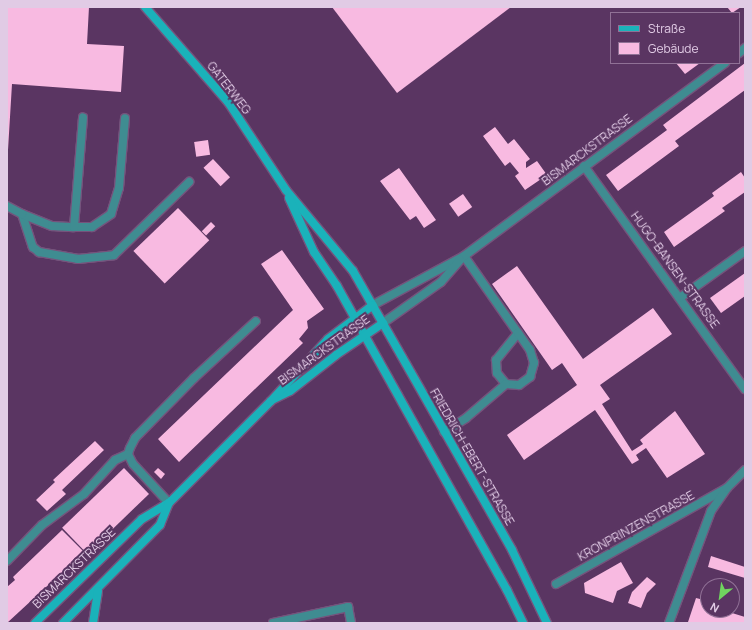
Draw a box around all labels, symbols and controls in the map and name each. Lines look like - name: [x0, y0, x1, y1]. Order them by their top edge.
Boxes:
- legend: [610, 12, 740, 64]
- text: Straße: [648, 20, 685, 37]
- text: Gebäude: [648, 40, 699, 57]
- street label: GATERWEG: [204, 59, 254, 117]
- street label: BISMARCKSTRASSE: [539, 111, 635, 189]
- street label: HUGO-BANSEN-STRASSE: [628, 209, 722, 331]
- street label: BISMARCKSTRASSE: [276, 312, 372, 388]
- street label: FRIEDRICH-EBERT-STRASSE: [427, 386, 517, 528]
- street label: KRONPRINZENSTRASSE: [575, 488, 697, 564]
- street label: BISMARCKSTRASSE: [30, 525, 118, 611]
- north arrow: [700, 578, 740, 618]
- text: N: [707, 600, 722, 617]

